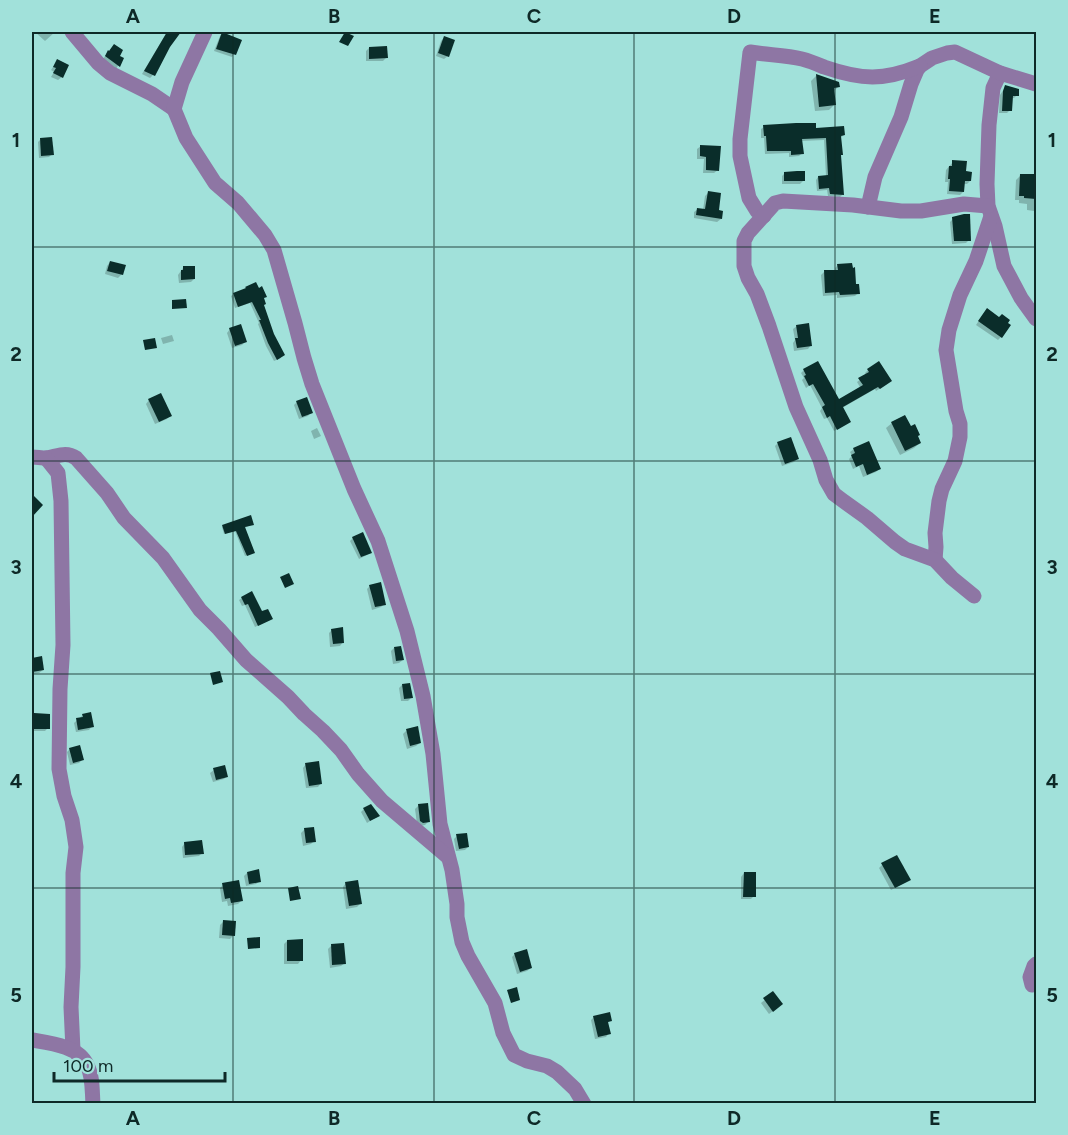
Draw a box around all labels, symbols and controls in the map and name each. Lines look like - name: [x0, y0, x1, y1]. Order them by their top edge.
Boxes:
- text: A: [126, 4, 141, 28]
- text: B: [328, 4, 340, 28]
- text: C: [527, 4, 541, 28]
- text: D: [727, 4, 741, 28]
- text: E: [929, 4, 941, 28]
- text: 1: [12, 128, 20, 152]
- text: 1: [1048, 128, 1056, 152]
- text: 2: [10, 342, 22, 366]
- text: 2: [1046, 342, 1058, 366]
- text: 3: [10, 555, 22, 579]
- text: 3: [1046, 555, 1058, 579]
- text: 4: [10, 769, 23, 793]
- text: 4: [1046, 769, 1059, 793]
- text: 5: [10, 983, 22, 1007]
- text: 5: [1046, 983, 1058, 1007]
- scale bar: [54, 1045, 225, 1083]
- text: 100 m: [63, 1055, 113, 1077]
- text: A: [126, 1106, 141, 1130]
- text: B: [328, 1106, 340, 1130]
- text: C: [527, 1106, 541, 1130]
- text: D: [727, 1106, 741, 1130]
- text: E: [929, 1106, 941, 1130]

